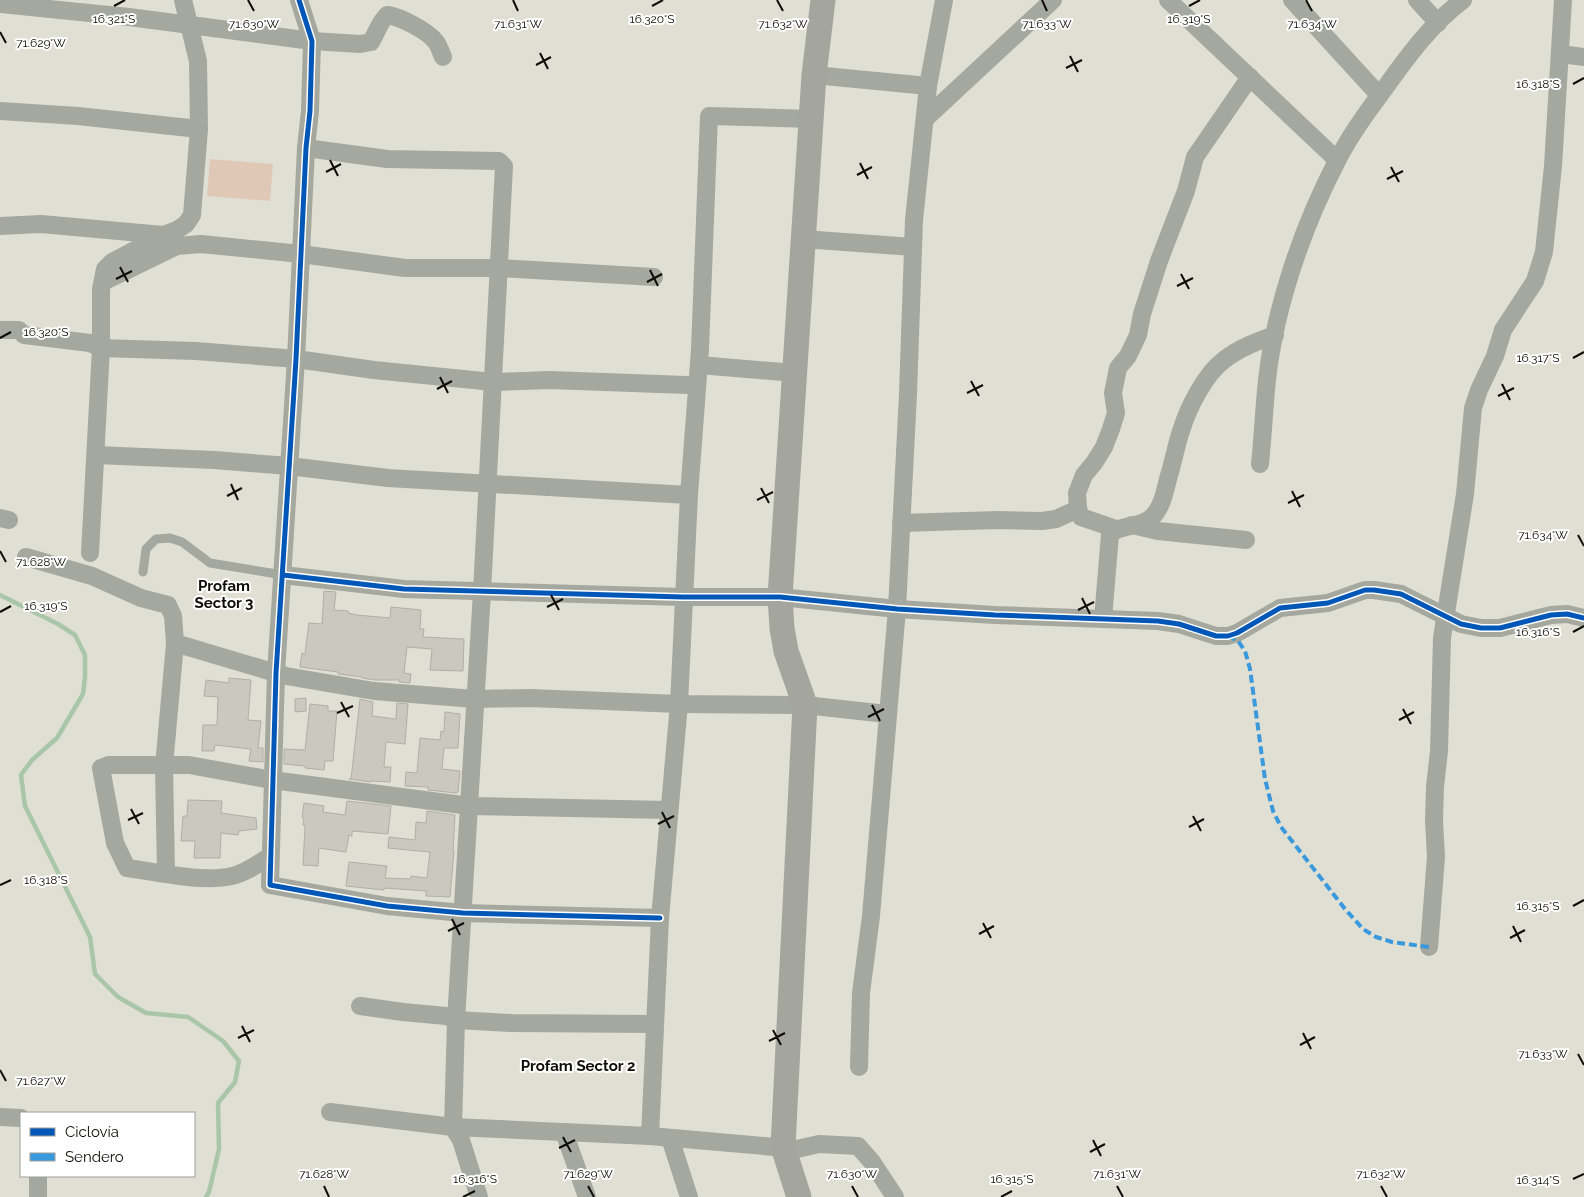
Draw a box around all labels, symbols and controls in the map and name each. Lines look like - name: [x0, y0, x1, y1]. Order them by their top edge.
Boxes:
- text: 16.321°S: [93, 12, 135, 26]
- text: 16.320°S: [630, 12, 674, 26]
- text: 16.319°S: [1167, 12, 1211, 26]
- text: 71.630°W: [229, 17, 280, 31]
- text: 71.631°W: [494, 17, 542, 31]
- text: 71.632°W: [758, 17, 808, 31]
- text: 71.633°W: [1022, 17, 1072, 31]
- text: 71.634°W: [1287, 17, 1337, 31]
- text: 71.629°W: [16, 36, 66, 50]
- text: 16.318°S: [1516, 77, 1560, 91]
- text: 16.320°S: [24, 325, 68, 339]
- text: 16.317°S: [1516, 351, 1560, 365]
- text: 71.634°W: [1518, 528, 1568, 542]
- text: 71.628°W: [16, 555, 67, 569]
- district label: Profam Sector 3: [195, 577, 253, 612]
- text: 16.319°S: [24, 599, 68, 613]
- text: 16.316°S: [1516, 625, 1560, 639]
- text: 16.318°S: [24, 873, 68, 887]
- text: 16.315°S: [1516, 899, 1560, 913]
- text: 71.633°W: [1518, 1047, 1568, 1061]
- district label: Profam Sector 2: [521, 1057, 635, 1075]
- text: 71.627°W: [16, 1074, 66, 1088]
- legend: [20, 1112, 195, 1177]
- text: Ciclovía: [65, 1123, 119, 1141]
- text: Sendero: [65, 1148, 124, 1166]
- text: 71.628°W: [299, 1167, 350, 1181]
- text: 71.629°W: [563, 1167, 613, 1181]
- text: 71.630°W: [827, 1167, 878, 1181]
- text: 71.631°W: [1093, 1167, 1141, 1181]
- text: 71.632°W: [1356, 1167, 1406, 1181]
- text: 16.316°S: [453, 1172, 497, 1186]
- text: 16.315°S: [990, 1172, 1034, 1186]
- text: 16.314°S: [1516, 1173, 1560, 1187]

